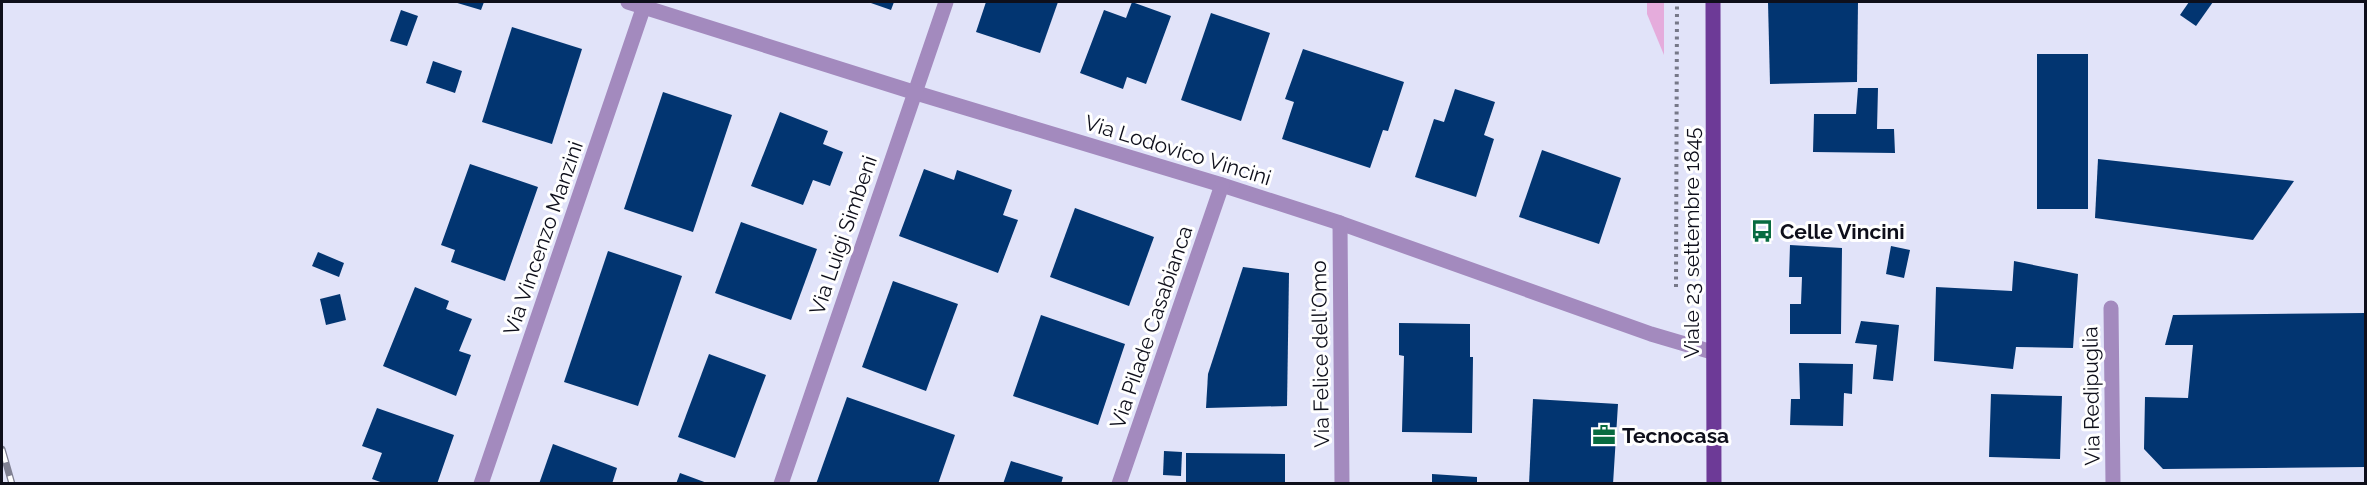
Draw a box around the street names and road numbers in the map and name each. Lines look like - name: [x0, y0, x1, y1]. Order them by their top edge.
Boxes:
- street label: Via Lodovico Vincini: [1082, 110, 1274, 190]
- street label: Viale 23 settembre 1845: [1679, 127, 1704, 359]
- street label: Via Vincenzo Manzini: [498, 138, 588, 338]
- street label: Via Luigi Simbeni: [804, 152, 882, 318]
- street label: Via Pilade Casabianca: [1105, 222, 1197, 432]
- street label: Via Felice dell'Omo: [1306, 260, 1334, 448]
- street label: Via Redipuglia: [2077, 326, 2105, 466]

